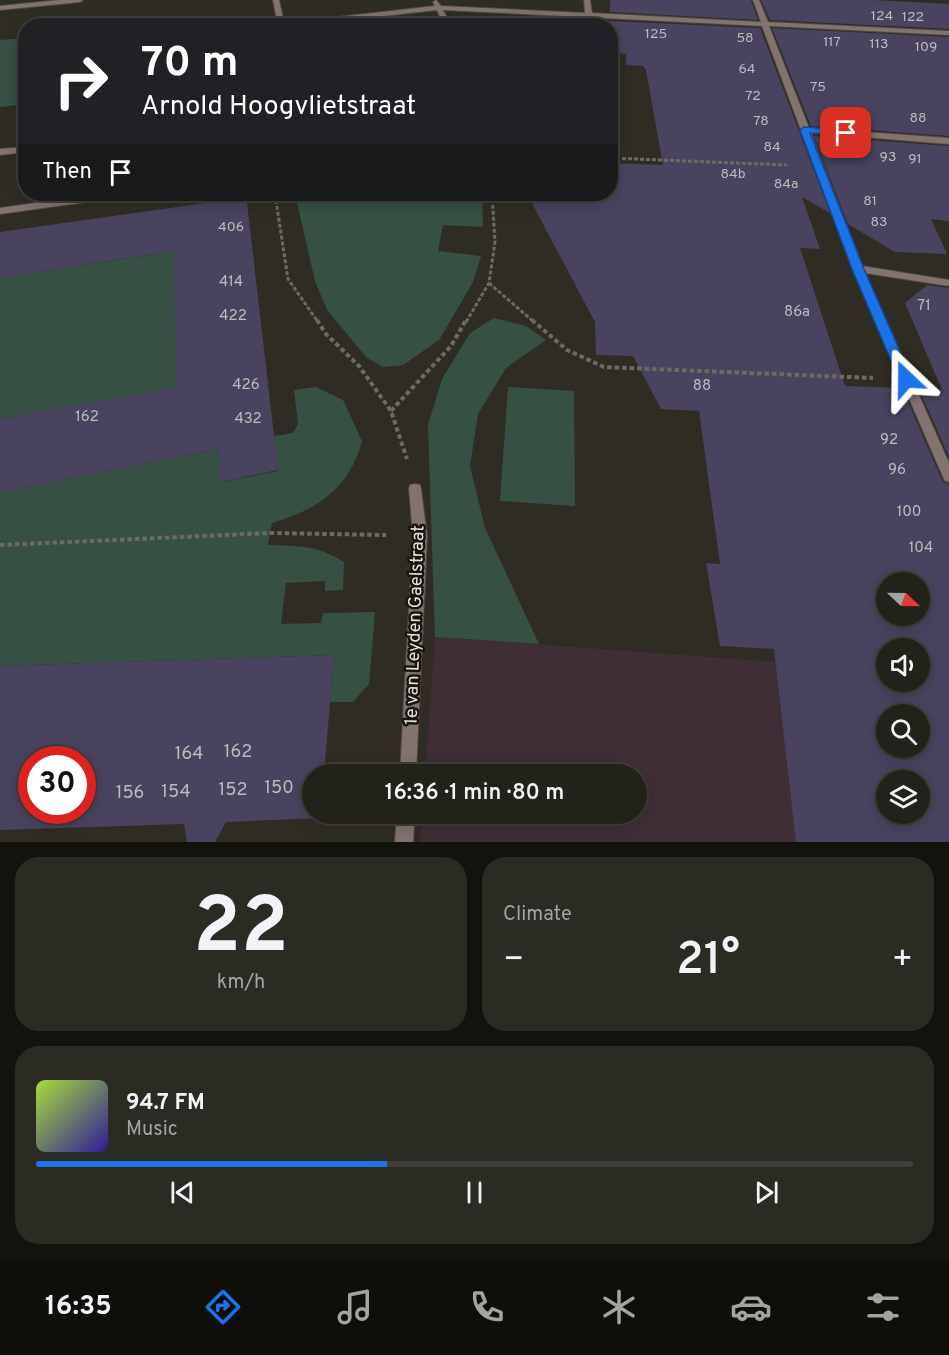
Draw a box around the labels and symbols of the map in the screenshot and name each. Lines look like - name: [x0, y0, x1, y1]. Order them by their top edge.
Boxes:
- house number: 124: [871, 8, 893, 25]
- house number: 122: [902, 9, 924, 26]
- house number: 125: [645, 26, 667, 43]
- house number: 58: [736, 30, 754, 47]
- house number: 117: [823, 34, 841, 51]
- house number: 113: [870, 36, 888, 53]
- house number: 109: [915, 39, 937, 56]
- house number: 64: [738, 61, 756, 78]
- house number: 75: [810, 79, 826, 96]
- house number: 72: [745, 88, 761, 105]
- pin: [820, 107, 871, 158]
- house number: 88: [909, 110, 927, 127]
- house number: 78: [753, 113, 769, 130]
- house number: 84: [763, 139, 781, 156]
- house number: 93: [880, 149, 896, 166]
- house number: 91: [908, 151, 922, 168]
- house number: 84b: [720, 166, 746, 183]
- house number: 84a: [774, 176, 798, 193]
- house number: 81: [863, 193, 877, 210]
- house number: 83: [871, 214, 887, 231]
- house number: 406: [218, 219, 244, 236]
- house number: 414: [219, 273, 243, 292]
- house number: 71: [917, 297, 931, 316]
- house number: 86a: [784, 303, 810, 322]
- house number: 422: [219, 307, 247, 326]
- position arrow: [874, 347, 938, 411]
- house number: 426: [232, 376, 260, 395]
- house number: 88: [693, 377, 711, 396]
- house number: 162: [75, 408, 99, 427]
- house number: 432: [234, 410, 262, 429]
- house number: 92: [880, 431, 898, 450]
- house number: 96: [888, 461, 906, 480]
- house number: 100: [897, 503, 921, 522]
- street label: 1e van Leyden Gaelstraat: [401, 525, 430, 725]
- house number: 104: [909, 539, 933, 558]
- north arrow: [876, 572, 930, 626]
- house number: 162: [224, 741, 252, 764]
- house number: 164: [175, 743, 203, 766]
- speed limit sign: 30: [18, 746, 96, 824]
- house number: 150: [264, 777, 294, 800]
- house number: 152: [219, 779, 247, 802]
- house number: 154: [161, 781, 191, 804]
- house number: 156: [116, 782, 144, 805]

